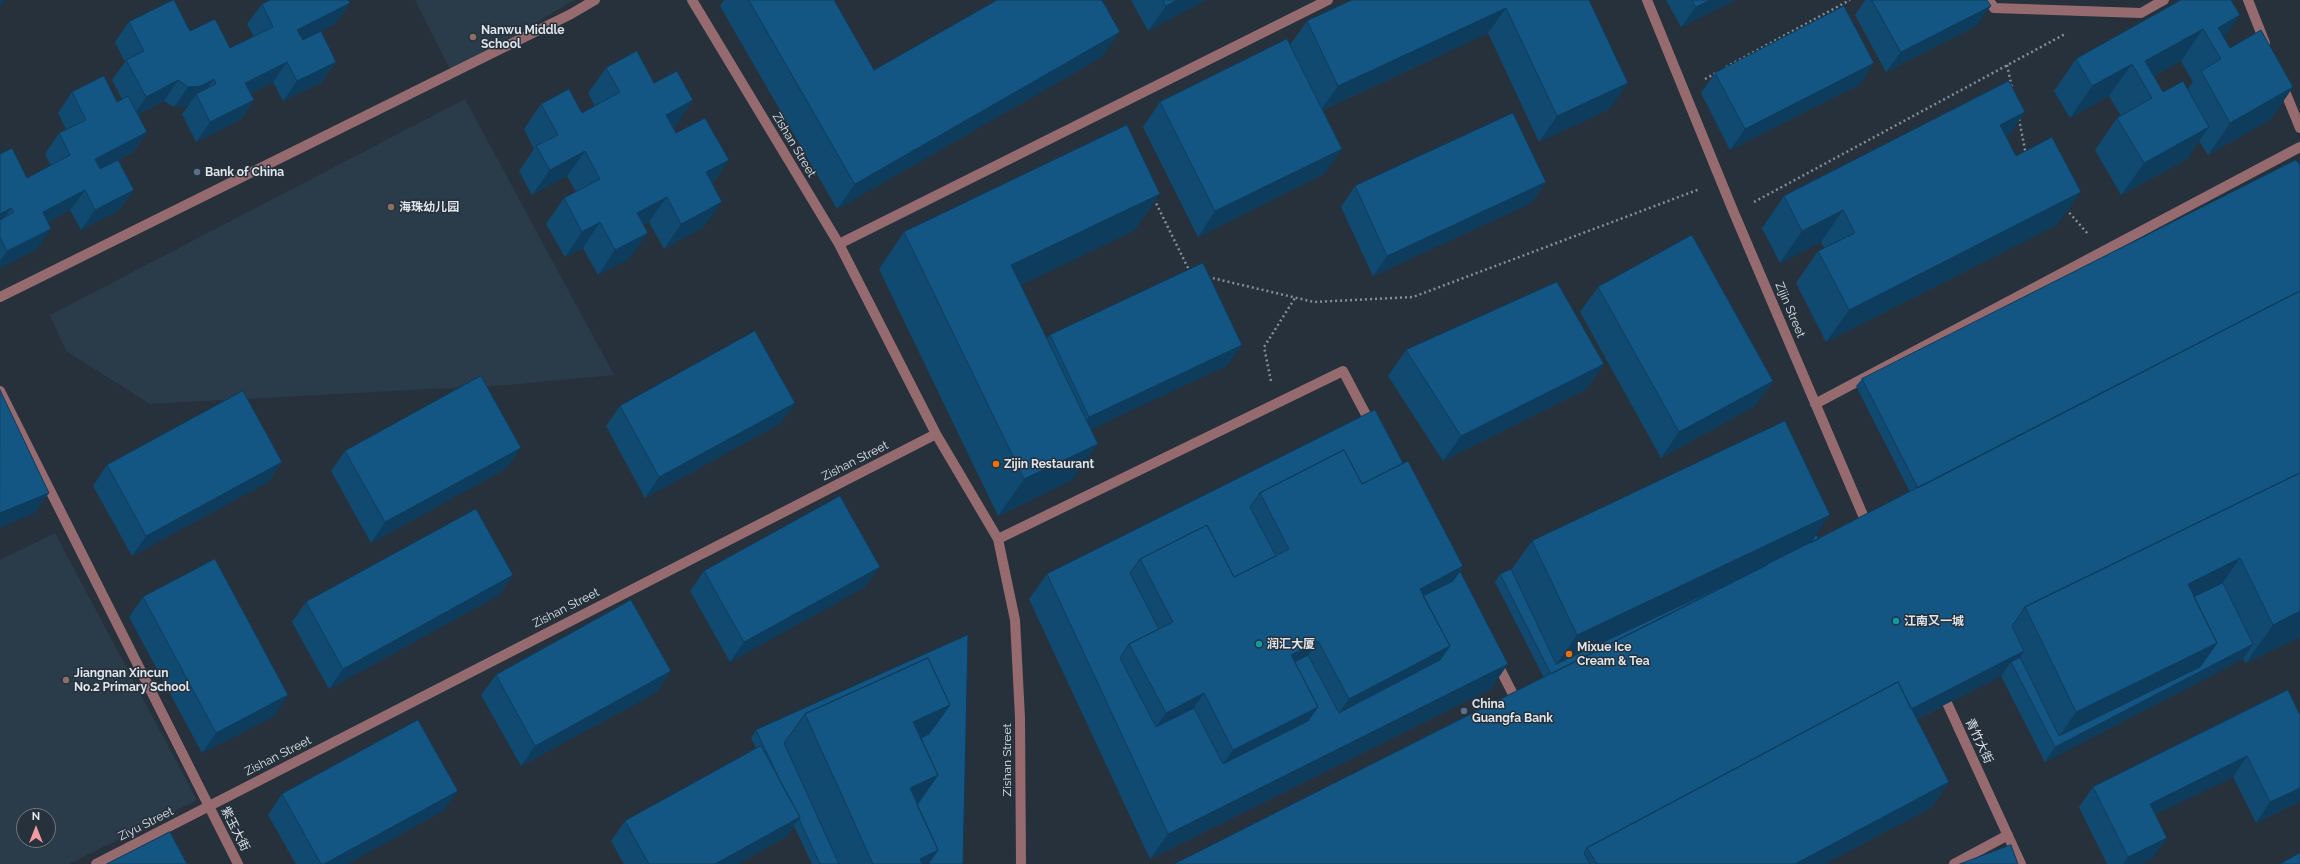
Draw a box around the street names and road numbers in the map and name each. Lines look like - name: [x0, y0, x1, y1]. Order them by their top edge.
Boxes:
- street label: Zishan Street: [769, 110, 819, 180]
- street label: Zijin Street: [1772, 280, 1808, 340]
- street label: Zishan Street: [819, 438, 891, 484]
- street label: Zishan Street: [530, 585, 602, 631]
- street label: 青竹大街: [1962, 716, 1996, 766]
- street label: Zishan Street: [1000, 724, 1014, 796]
- street label: Zishan Street: [242, 733, 314, 779]
- street label: Ziyu Street: [116, 804, 176, 844]
- street label: 紫玉大街: [218, 804, 252, 854]

